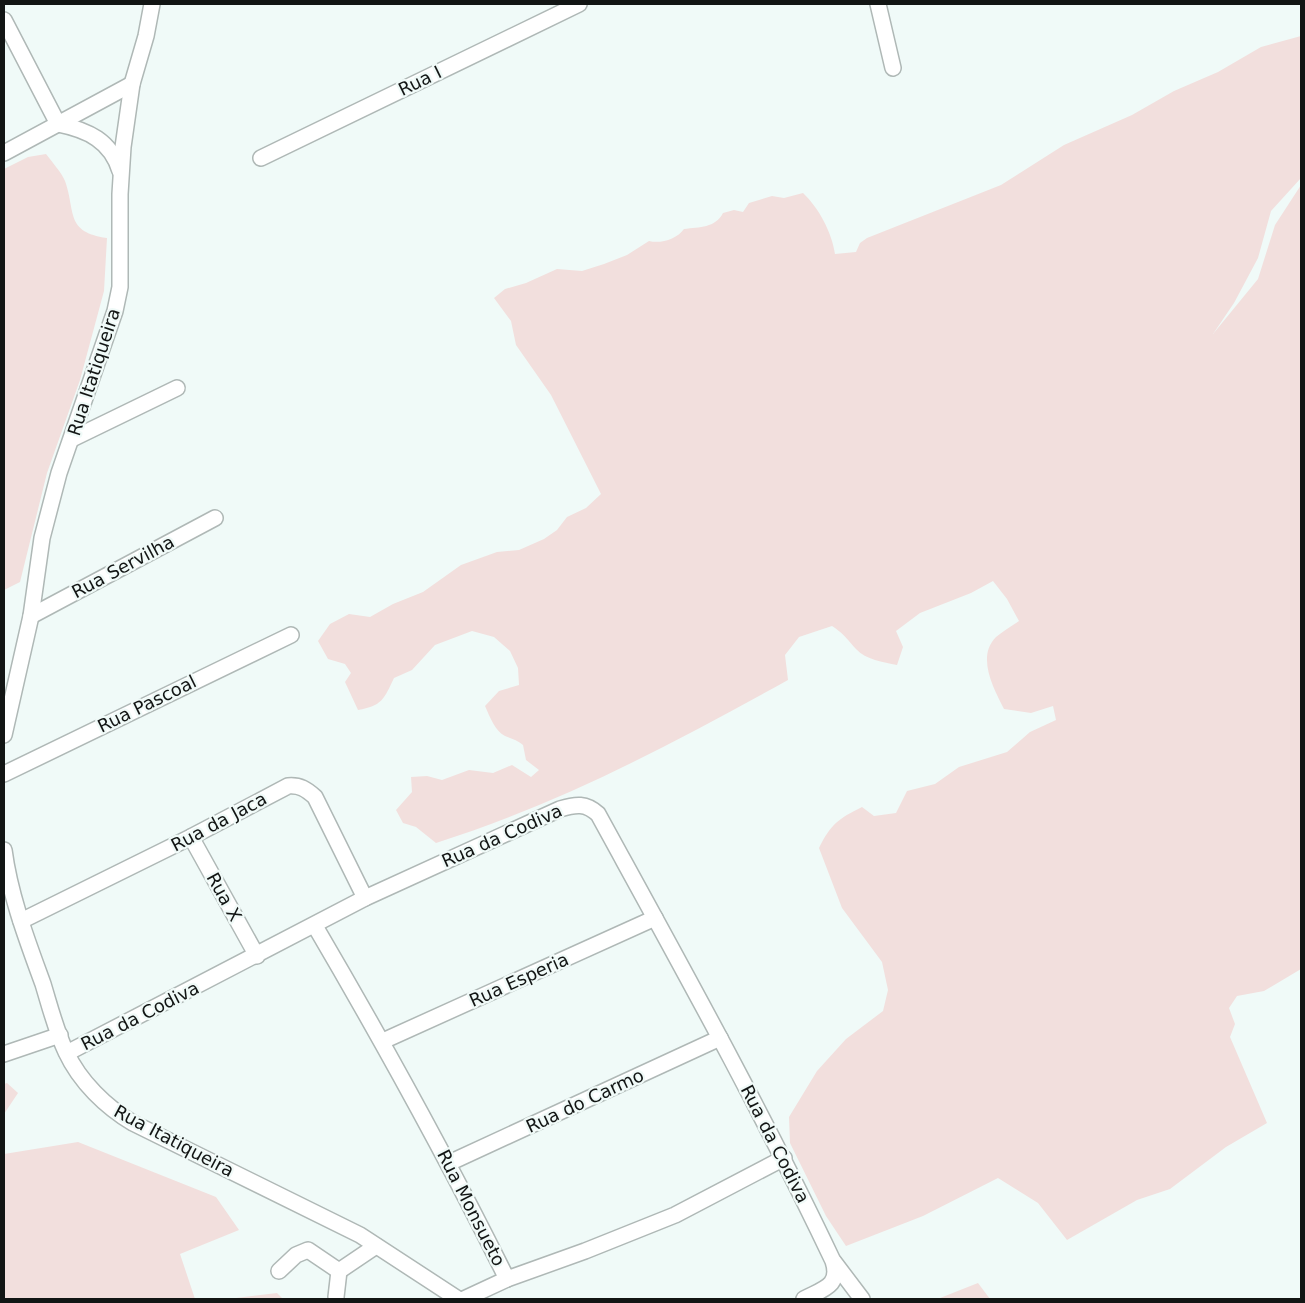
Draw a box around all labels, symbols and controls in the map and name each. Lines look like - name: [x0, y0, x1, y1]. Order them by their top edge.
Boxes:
- street label: Rua I: [395, 61, 445, 100]
- street label: Rua Itatiqueira: [63, 306, 124, 438]
- street label: Rua Servilha: [68, 531, 178, 602]
- street label: Rua Pascoal: [94, 671, 200, 736]
- street label: Rua da Jaca: [167, 788, 270, 856]
- street label: Rua da Codiva: [438, 800, 565, 872]
- street label: Rua X: [203, 869, 246, 925]
- street label: Rua Esperia: [466, 948, 572, 1011]
- street label: Rua da Codiva: [77, 977, 202, 1054]
- street label: Rua do Carmo: [523, 1064, 647, 1137]
- street label: Rua da Codiva: [737, 1081, 814, 1206]
- street label: Rua Itatiqueira: [111, 1100, 238, 1181]
- street label: Rua Monsueto: [433, 1146, 510, 1269]

